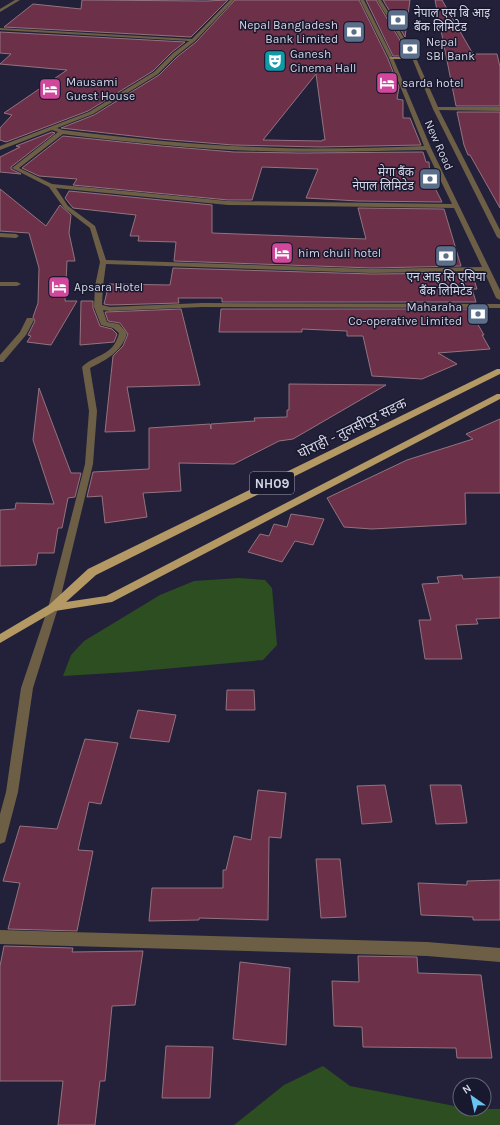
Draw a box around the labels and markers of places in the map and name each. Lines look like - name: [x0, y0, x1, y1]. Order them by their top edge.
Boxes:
- place label: नेपाल एस बि आइ बैंक लिमिटेड: [414, 5, 491, 34]
- bank icon: नेपाल एस बि आइ बैंक लिमिटेड: [385, 7, 411, 33]
- place label: Nepal Bangladesh Bank Limited: [239, 18, 338, 46]
- bank icon: Nepal Bangladesh Bank Limited: [341, 19, 367, 45]
- place label: Nepal SBI Bank: [426, 35, 475, 63]
- bank icon: Nepal SBI Bank: [397, 36, 423, 62]
- place label: Ganesh Cinema Hall: [290, 47, 356, 75]
- theatre icon: Ganesh Cinema Hall: [262, 48, 288, 74]
- hotel icon: sarda hotel: [374, 70, 400, 96]
- place label: Mausami Guest House: [66, 75, 135, 103]
- hotel icon: Mausami Guest House: [37, 76, 63, 102]
- place label: sarda hotel: [402, 76, 464, 90]
- place label: मेगा बैंक नेपाल लिमिटेड: [352, 164, 415, 193]
- bank icon: मेगा बैंक नेपाल लिमिटेड: [417, 166, 443, 192]
- hotel icon: him chuli hotel: [269, 240, 295, 266]
- bank icon: एन आइ सि एसिया बैंक लिमिटेड: [433, 243, 459, 269]
- place label: him chuli hotel: [298, 246, 381, 260]
- place label: एन आइ सि एसिया बैंक लिमिटेड: [406, 269, 486, 298]
- hotel icon: Apsara Hotel: [46, 274, 72, 300]
- place label: Apsara Hotel: [74, 280, 143, 294]
- place label: Maharaha Co-operative Limited: [348, 300, 462, 328]
- bank icon: Maharaha Co-operative Limited: [465, 301, 491, 327]

